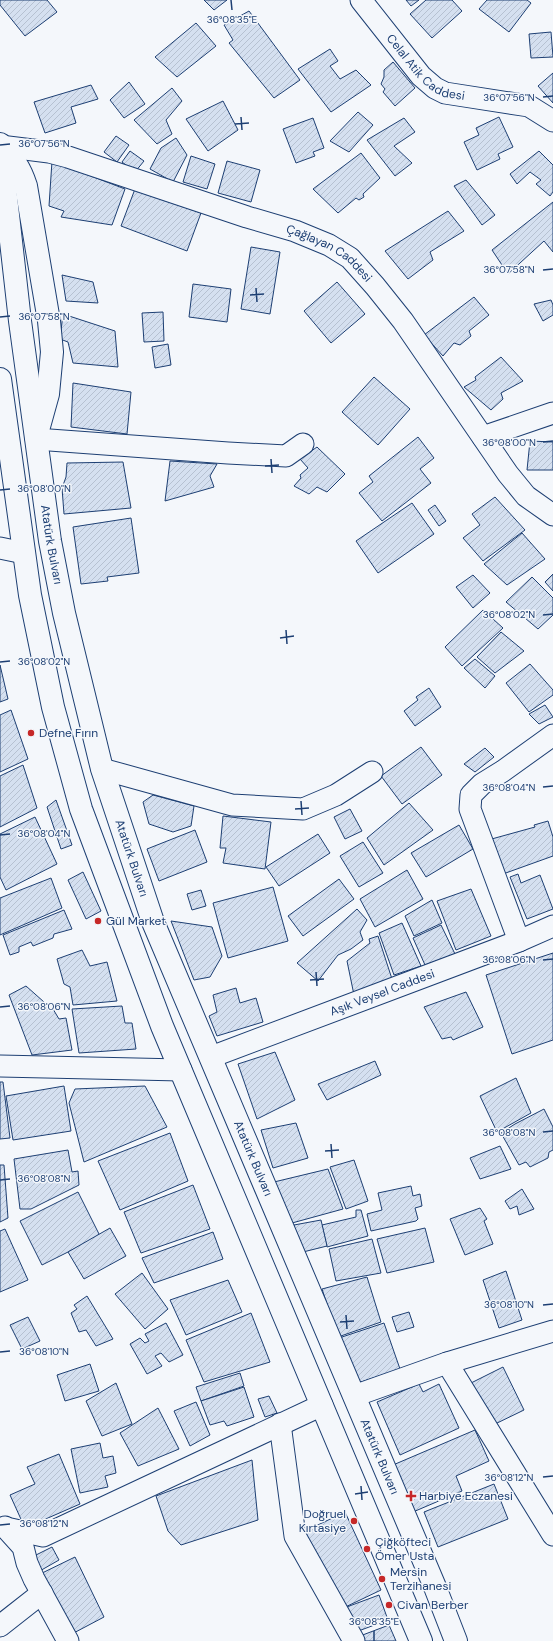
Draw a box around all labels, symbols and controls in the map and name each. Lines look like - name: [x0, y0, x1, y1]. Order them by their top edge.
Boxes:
- text: 36°08'35"E: [207, 13, 258, 26]
- street label: Celal Atik Caddesi: [383, 31, 466, 104]
- text: 36°07'56"N: [483, 91, 535, 104]
- text: 36°07'56"N: [18, 137, 70, 150]
- street label: Çağlayan Caddesi: [284, 221, 376, 286]
- text: 36°07'58"N: [483, 263, 535, 276]
- text: 36°07'58"N: [18, 310, 70, 323]
- text: 36°08'00"N: [482, 436, 536, 449]
- text: 36°08'00"N: [17, 482, 71, 495]
- street label: Atatürk Bulvarı: [37, 504, 66, 586]
- text: 36°08'02"N: [483, 608, 535, 621]
- text: 36°08'02"N: [18, 655, 70, 668]
- place label: Defne Fırın: [39, 725, 98, 741]
- marker: Defne Fırın: [26, 728, 36, 738]
- text: 36°08'04"N: [483, 781, 536, 794]
- street label: Atatürk Bulvarı: [111, 817, 152, 899]
- text: 36°08'04"N: [18, 827, 71, 840]
- place label: Gül Market: [106, 913, 166, 929]
- marker: Gül Market: [93, 916, 103, 926]
- text: 36°08'06"N: [482, 953, 536, 966]
- street label: Aşık Veysel Caddesi: [328, 965, 437, 1020]
- text: 36°08'06"N: [17, 1000, 71, 1013]
- street label: Atatürk Bulvarı: [230, 1118, 276, 1198]
- text: 36°08'08"N: [483, 1126, 536, 1139]
- text: 36°08'08"N: [18, 1172, 71, 1185]
- text: 36°08'10"N: [484, 1298, 534, 1311]
- text: 36°08'10"N: [19, 1345, 69, 1358]
- street label: Atatürk Bulvarı: [357, 1416, 403, 1497]
- text: 36°08'12"N: [485, 1471, 533, 1484]
- place label: Harbiye Eczanesi: [419, 1488, 513, 1504]
- marker: Harbiye Eczanesi: [406, 1491, 416, 1501]
- place label: Doğruel Kırtasiye: [299, 1506, 346, 1536]
- marker: Doğruel Kırtasiye: [349, 1516, 359, 1526]
- text: 36°08'12"N: [20, 1517, 68, 1530]
- place label: Çiğköfteci Ömer Usta: [375, 1534, 434, 1564]
- marker: Çiğköfteci Ömer Usta: [362, 1544, 372, 1554]
- place label: Mersin Terzihanesi: [390, 1564, 451, 1594]
- marker: Mersin Terzihanesi: [377, 1574, 387, 1584]
- place label: Civan Berber: [397, 1597, 469, 1613]
- marker: Civan Berber: [384, 1600, 394, 1610]
- text: 36°08'35"E: [349, 1615, 400, 1628]

